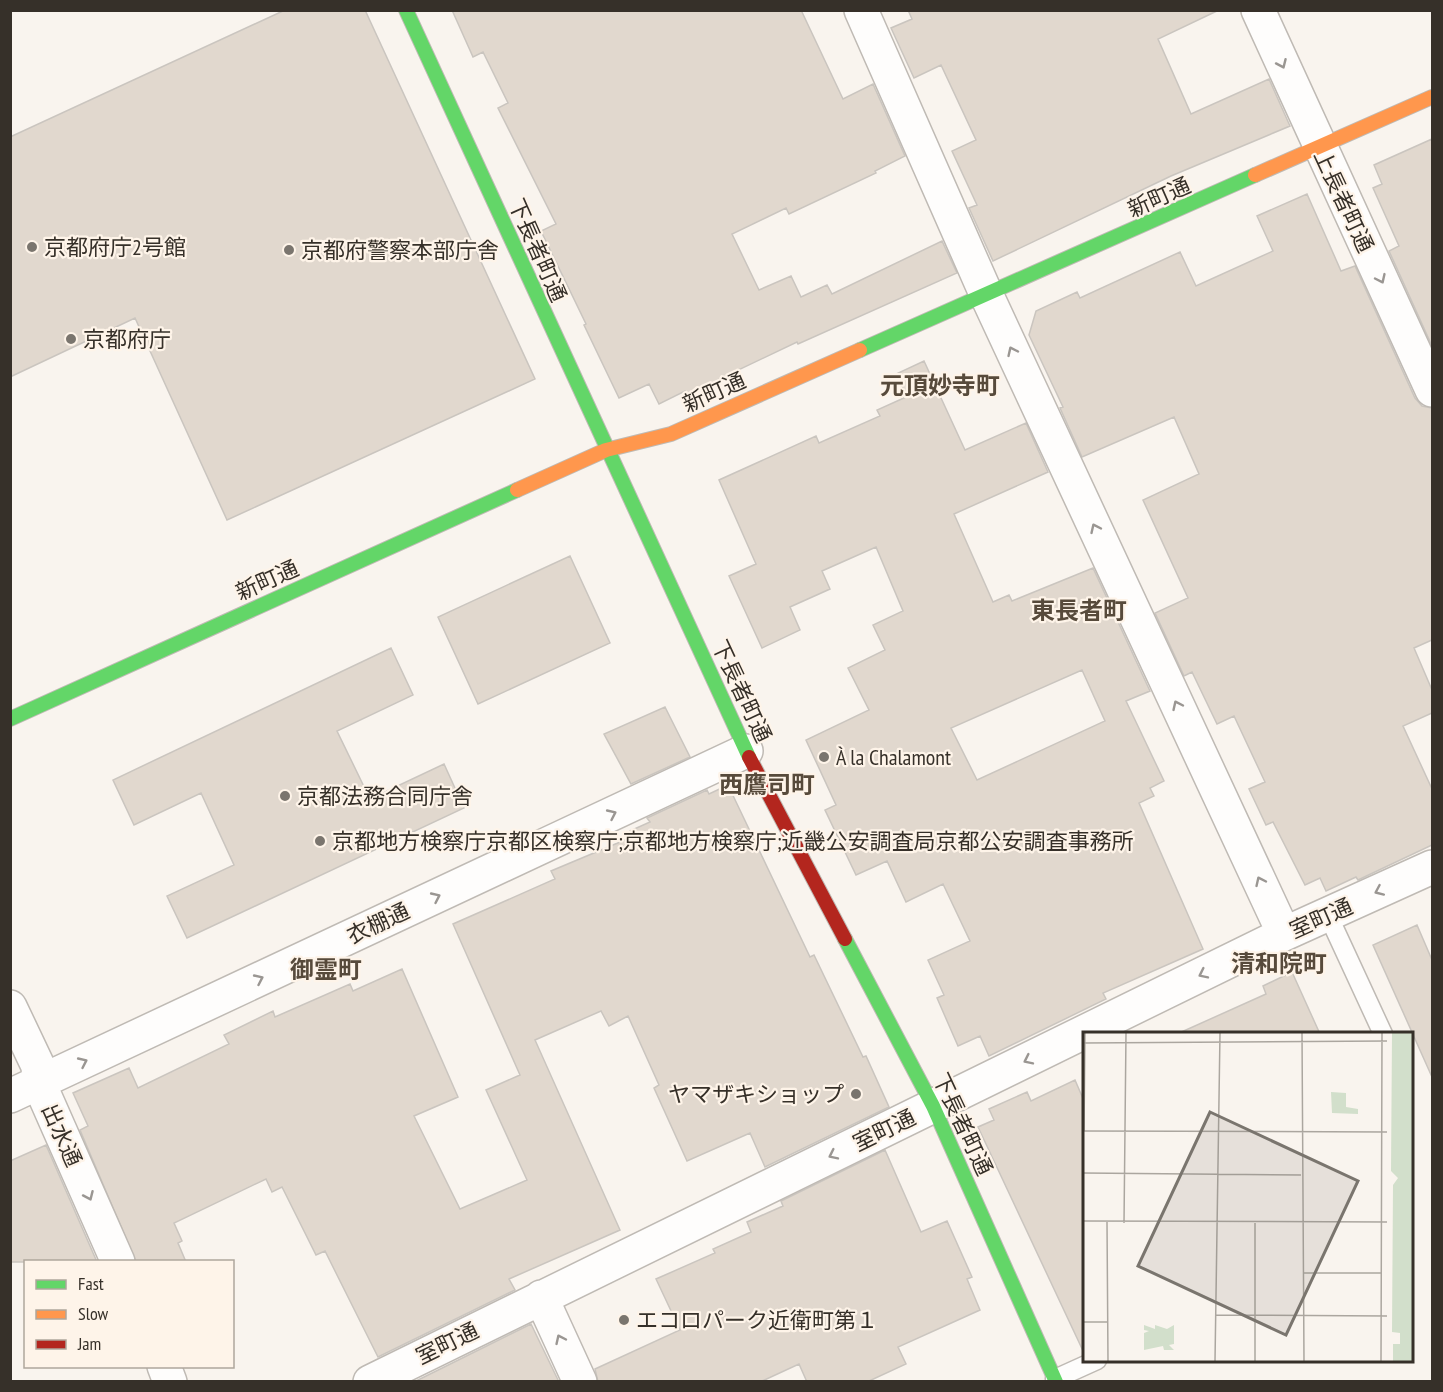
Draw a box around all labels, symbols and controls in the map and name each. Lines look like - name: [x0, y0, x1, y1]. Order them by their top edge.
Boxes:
- one-way arrow: [1274, 57, 1286, 68]
- street label: 上長者町通: [1308, 145, 1380, 257]
- street label: 新町通: [1123, 171, 1195, 223]
- street label: 下長者町通: [503, 194, 573, 306]
- place label: 京都府庁2号館: [44, 233, 186, 261]
- place label: 京都府警察本部庁舎: [301, 236, 499, 264]
- marker: 京都府庁2号館: [25, 240, 39, 254]
- marker: 京都府警察本部庁舎: [282, 243, 296, 257]
- one-way arrow: [1373, 273, 1385, 284]
- place label: 京都府庁: [83, 325, 171, 353]
- marker: 京都府庁: [64, 332, 78, 346]
- one-way arrow: [1008, 347, 1020, 358]
- street label: 新町通: [678, 366, 750, 418]
- district label: 元頂妙寺町: [880, 370, 1000, 401]
- one-way arrow: [1090, 523, 1102, 534]
- street label: 新町通: [231, 554, 303, 606]
- district label: 東長者町: [1031, 595, 1127, 626]
- street label: 下長者町通: [706, 635, 778, 747]
- one-way arrow: [1173, 700, 1185, 711]
- place label: À la Chalamont: [836, 743, 951, 771]
- marker: À la Chalamont: [817, 750, 831, 764]
- district label: 西鷹司町: [719, 769, 815, 800]
- place label: 京都法務合同庁舎: [297, 782, 473, 810]
- marker: 京都法務合同庁舎: [278, 789, 292, 803]
- one-way arrow: [606, 809, 617, 821]
- place label: 京都地方検察庁京都区検察庁;京都地方検察庁;近畿公安調査局京都公安調査事務所: [332, 827, 1134, 855]
- marker: 京都地方検察庁京都区検察庁;京都地方検察庁;近畿公安調査局京都公安調査事務所: [313, 834, 327, 848]
- one-way arrow: [1255, 877, 1267, 888]
- one-way arrow: [1375, 884, 1386, 896]
- one-way arrow: [429, 892, 440, 904]
- street label: 室町通: [1285, 892, 1357, 944]
- street label: 衣棚通: [342, 896, 414, 950]
- district label: 清和院町: [1231, 948, 1327, 979]
- district label: 御霊町: [290, 954, 362, 985]
- one-way arrow: [1198, 967, 1209, 979]
- one-way arrow: [253, 975, 264, 987]
- inset map: [1083, 1032, 1413, 1362]
- one-way arrow: [1023, 1053, 1034, 1064]
- one-way arrow: [76, 1058, 87, 1070]
- street label: 下長者町通: [927, 1068, 999, 1180]
- place label: ヤマザキショップ: [668, 1080, 844, 1108]
- marker: ヤマザキショップ: [849, 1087, 863, 1101]
- street label: 出水通: [36, 1099, 88, 1171]
- street label: 室町通: [848, 1103, 920, 1157]
- one-way arrow: [829, 1147, 840, 1159]
- one-way arrow: [82, 1190, 94, 1201]
- legend: [24, 1260, 234, 1368]
- text: Fast: [78, 1272, 104, 1295]
- text: Slow: [78, 1302, 109, 1325]
- place label: エコロパーク近衛町第１: [636, 1306, 878, 1334]
- marker: エコロパーク近衛町第１: [617, 1313, 631, 1327]
- street label: 室町通: [411, 1316, 483, 1370]
- text: Jam: [77, 1332, 101, 1355]
- one-way arrow: [556, 1335, 568, 1346]

